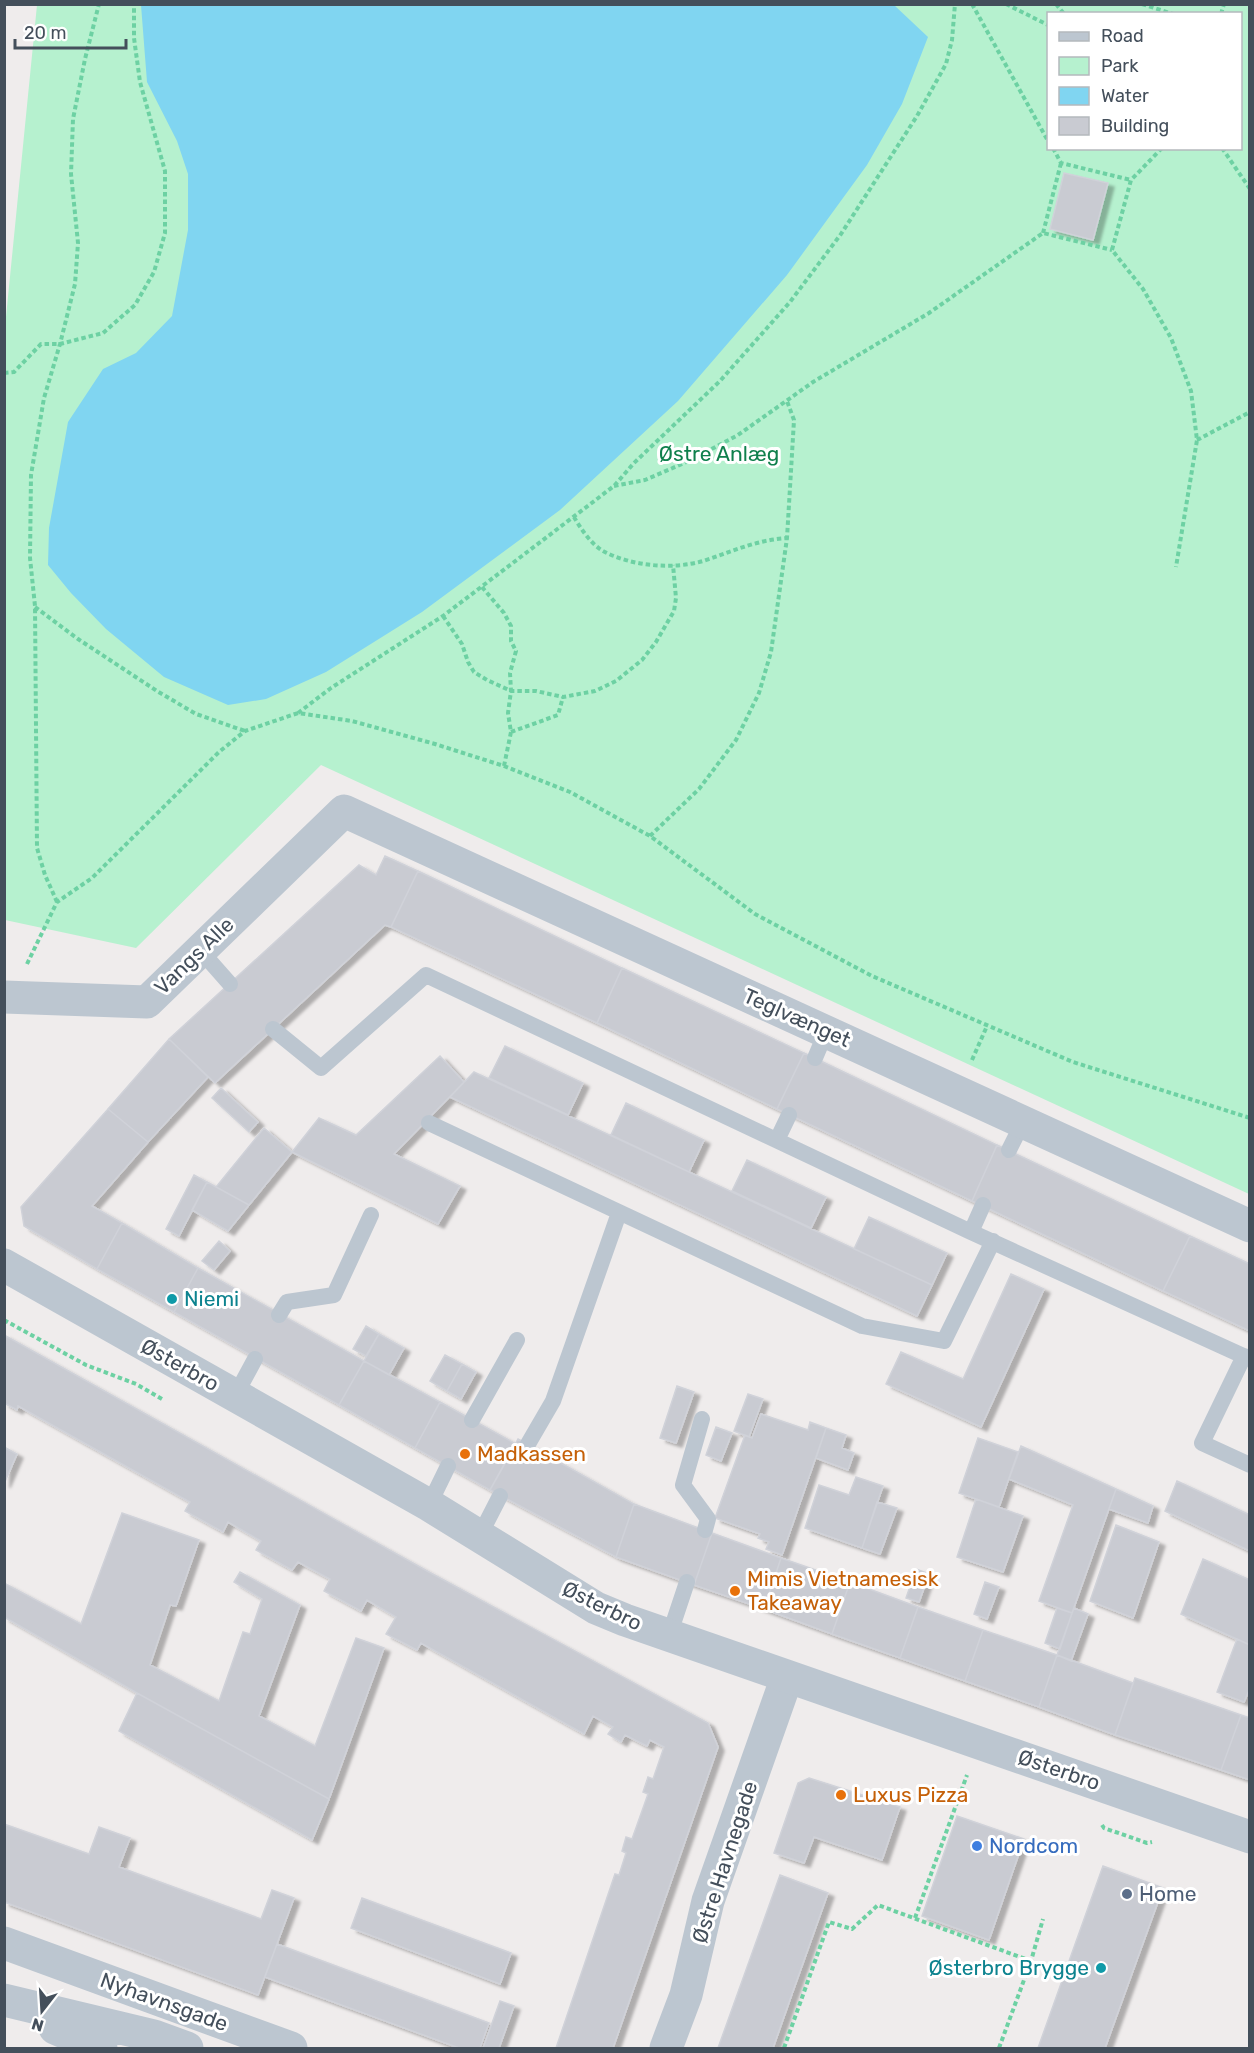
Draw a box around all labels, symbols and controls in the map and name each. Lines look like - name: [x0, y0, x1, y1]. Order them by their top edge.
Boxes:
- scale bar: [15, 12, 126, 50]
- legend: [1047, 12, 1242, 150]
- text: 20 m: [24, 22, 66, 44]
- text: Road: [1101, 25, 1144, 47]
- text: Park: [1101, 55, 1139, 77]
- text: Water: [1101, 85, 1149, 107]
- text: Building: [1101, 115, 1169, 137]
- park label: Østre Anlæg: [659, 441, 779, 466]
- street label: Vangs Alle: [149, 912, 239, 1000]
- street label: Teglvænget: [740, 983, 855, 1052]
- place label: Niemi: [184, 1286, 239, 1311]
- marker: Niemi: [165, 1292, 179, 1306]
- street label: Østerbro: [137, 1333, 224, 1396]
- place label: Madkassen: [477, 1441, 586, 1466]
- marker: Madkassen: [458, 1447, 472, 1461]
- place label: Mimis Vietnamesisk Takeaway: [747, 1566, 939, 1615]
- street label: Østerbro: [558, 1576, 646, 1635]
- marker: Mimis Vietnamesisk Takeaway: [728, 1584, 742, 1598]
- street label: Østerbro: [1015, 1744, 1104, 1795]
- street label: Østre Havnegade: [687, 1778, 762, 1946]
- place label: Luxus Pizza: [853, 1782, 968, 1807]
- marker: Luxus Pizza: [834, 1788, 848, 1802]
- place label: Nordcom: [989, 1833, 1078, 1858]
- marker: Nordcom: [970, 1839, 984, 1853]
- place label: Home: [1139, 1881, 1196, 1906]
- marker: Home: [1120, 1887, 1134, 1901]
- place label: Østerbro Brygge: [929, 1955, 1089, 1980]
- marker: Østerbro Brygge: [1094, 1961, 1108, 1975]
- street label: Nyhavnsgade: [97, 1967, 231, 2036]
- north arrow: [12, 1981, 72, 2041]
- text: N: [29, 2014, 46, 2036]

